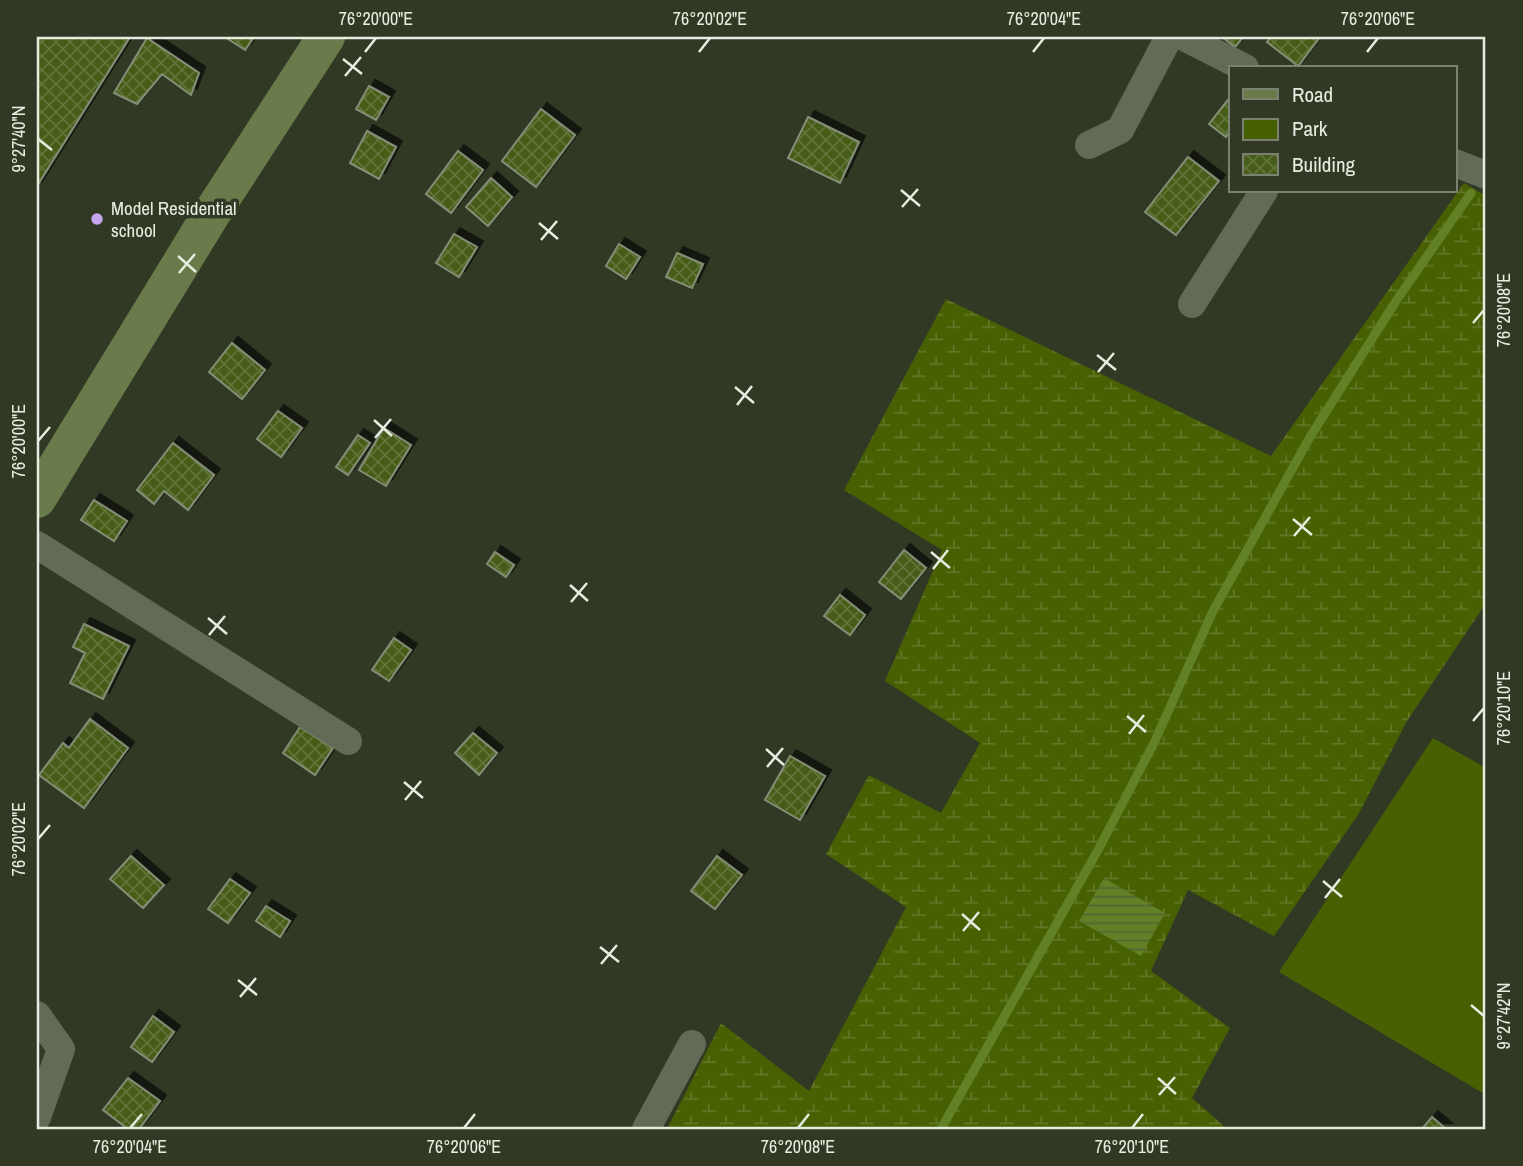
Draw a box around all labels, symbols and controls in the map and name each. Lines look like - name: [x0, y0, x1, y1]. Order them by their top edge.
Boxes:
- text: 76°20'00"E: [339, 6, 413, 31]
- text: 76°20'02"E: [673, 6, 747, 31]
- text: 76°20'04"E: [1007, 6, 1081, 31]
- text: 76°20'06"E: [1341, 6, 1415, 31]
- legend: [1229, 66, 1456, 192]
- text: Road: [1292, 80, 1333, 109]
- text: 9°27'40"N: [6, 106, 31, 172]
- text: Park: [1292, 114, 1328, 143]
- text: Building: [1292, 150, 1356, 179]
- place label: Model Residential school: [111, 195, 237, 243]
- marker: Model Residential school: [89, 211, 105, 227]
- text: 76°20'08"E: [1491, 273, 1516, 347]
- text: 76°20'00"E: [6, 404, 31, 478]
- text: 76°20'10"E: [1491, 671, 1516, 745]
- text: 76°20'02"E: [6, 802, 31, 876]
- text: 9°27'42"N: [1491, 983, 1516, 1049]
- text: 76°20'04"E: [93, 1134, 167, 1159]
- text: 76°20'06"E: [427, 1134, 501, 1159]
- text: 76°20'08"E: [761, 1134, 835, 1159]
- text: 76°20'10"E: [1095, 1134, 1169, 1159]

